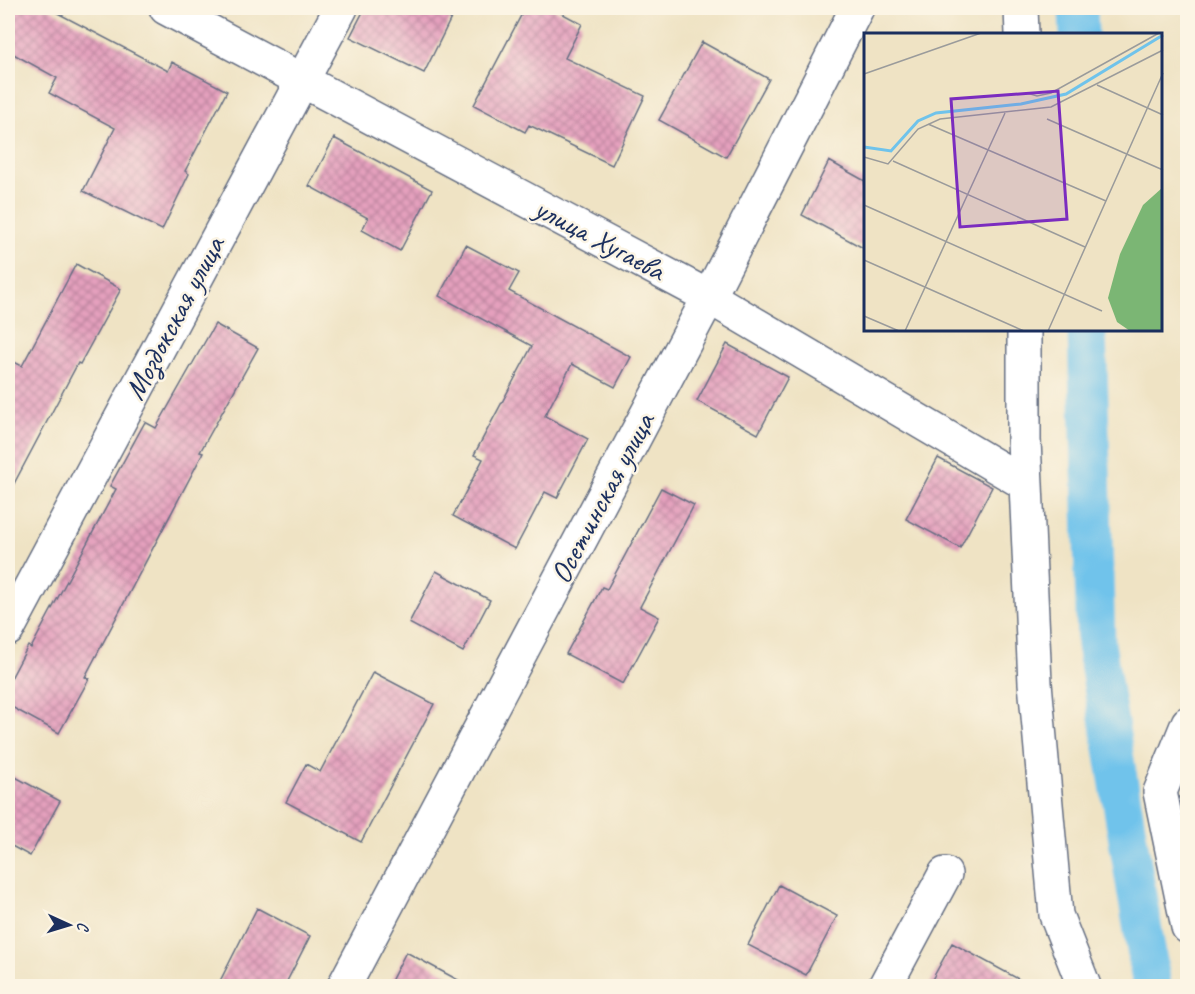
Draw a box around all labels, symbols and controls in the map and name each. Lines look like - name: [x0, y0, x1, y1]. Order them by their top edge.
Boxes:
- inset map: [864, 33, 1162, 332]
- street label: улица Хугаева: [527, 188, 673, 290]
- street label: Моздокская улица: [115, 228, 234, 406]
- street label: Осетинская улица: [541, 405, 664, 590]
- north arrow: [39, 895, 99, 955]
- text: С: [73, 921, 93, 933]

